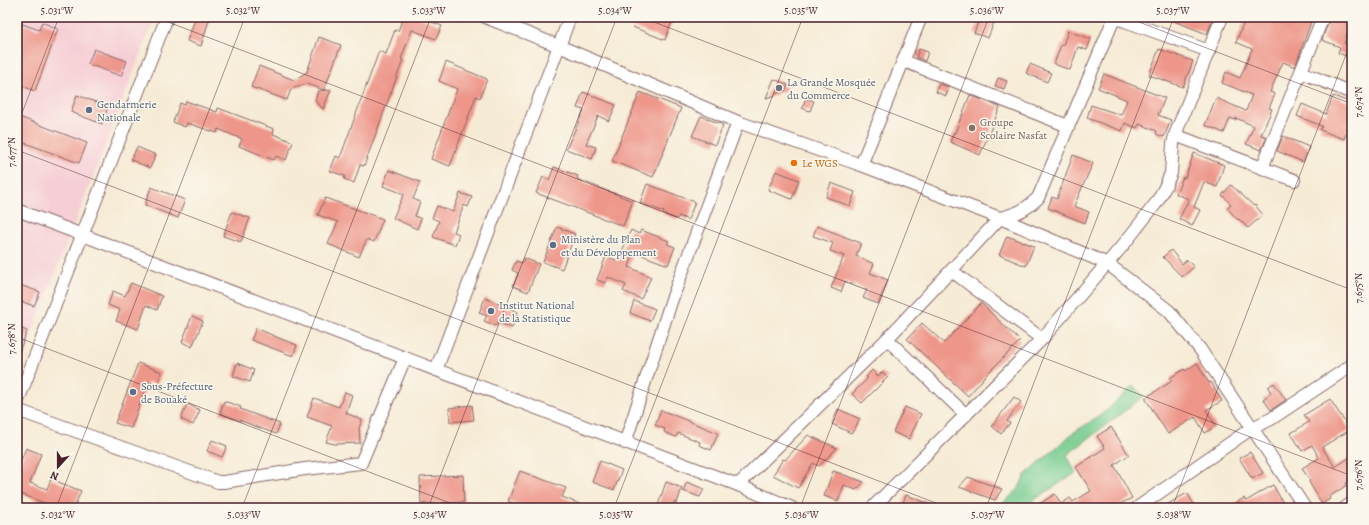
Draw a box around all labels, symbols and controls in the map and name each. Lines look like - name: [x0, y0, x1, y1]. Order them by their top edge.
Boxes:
- text: 5.031°W: [41, 4, 74, 17]
- text: 5.032°W: [226, 4, 261, 17]
- text: 5.033°W: [412, 4, 446, 17]
- text: 5.034°W: [598, 4, 633, 17]
- text: 5.035°W: [784, 4, 818, 17]
- text: 5.036°W: [970, 4, 1005, 17]
- text: 5.037°W: [1156, 4, 1190, 17]
- place label: La Grande Mosquée du Commerce: [787, 75, 876, 103]
- marker: La Grande Mosquée du Commerce: [774, 83, 784, 93]
- text: 7.674°N: [1352, 87, 1365, 117]
- place label: Gendarmerie Nationale: [97, 97, 157, 125]
- marker: Gendarmerie Nationale: [84, 105, 94, 115]
- place label: Groupe Scolaire Nasfat: [980, 115, 1048, 143]
- marker: Groupe Scolaire Nasfat: [967, 123, 977, 133]
- text: 7.677°N: [5, 137, 18, 167]
- place label: Le WGS: [802, 156, 838, 171]
- marker: Le WGS: [789, 158, 799, 168]
- place label: Ministère du Plan et du Développement: [561, 232, 657, 260]
- marker: Ministère du Plan et du Développement: [548, 240, 558, 250]
- text: 7.675°N: [1352, 273, 1365, 303]
- place label: Institut National de la Statistique: [499, 298, 575, 326]
- marker: Institut National de la Statistique: [486, 306, 496, 316]
- text: 7.678°N: [5, 323, 18, 355]
- place label: Sous-Préfecture de Bouaké: [141, 379, 213, 407]
- marker: Sous-Préfecture de Bouaké: [128, 387, 138, 397]
- north arrow: [38, 447, 78, 487]
- text: 7.676°N: [1352, 460, 1365, 490]
- text: N: [48, 467, 61, 484]
- text: 5.032°W: [41, 508, 76, 521]
- text: 5.033°W: [227, 508, 261, 521]
- text: 5.034°W: [413, 508, 448, 521]
- text: 5.035°W: [599, 508, 633, 521]
- text: 5.036°W: [785, 508, 820, 521]
- text: 5.037°W: [971, 508, 1005, 521]
- text: 5.038°W: [1157, 508, 1192, 521]

